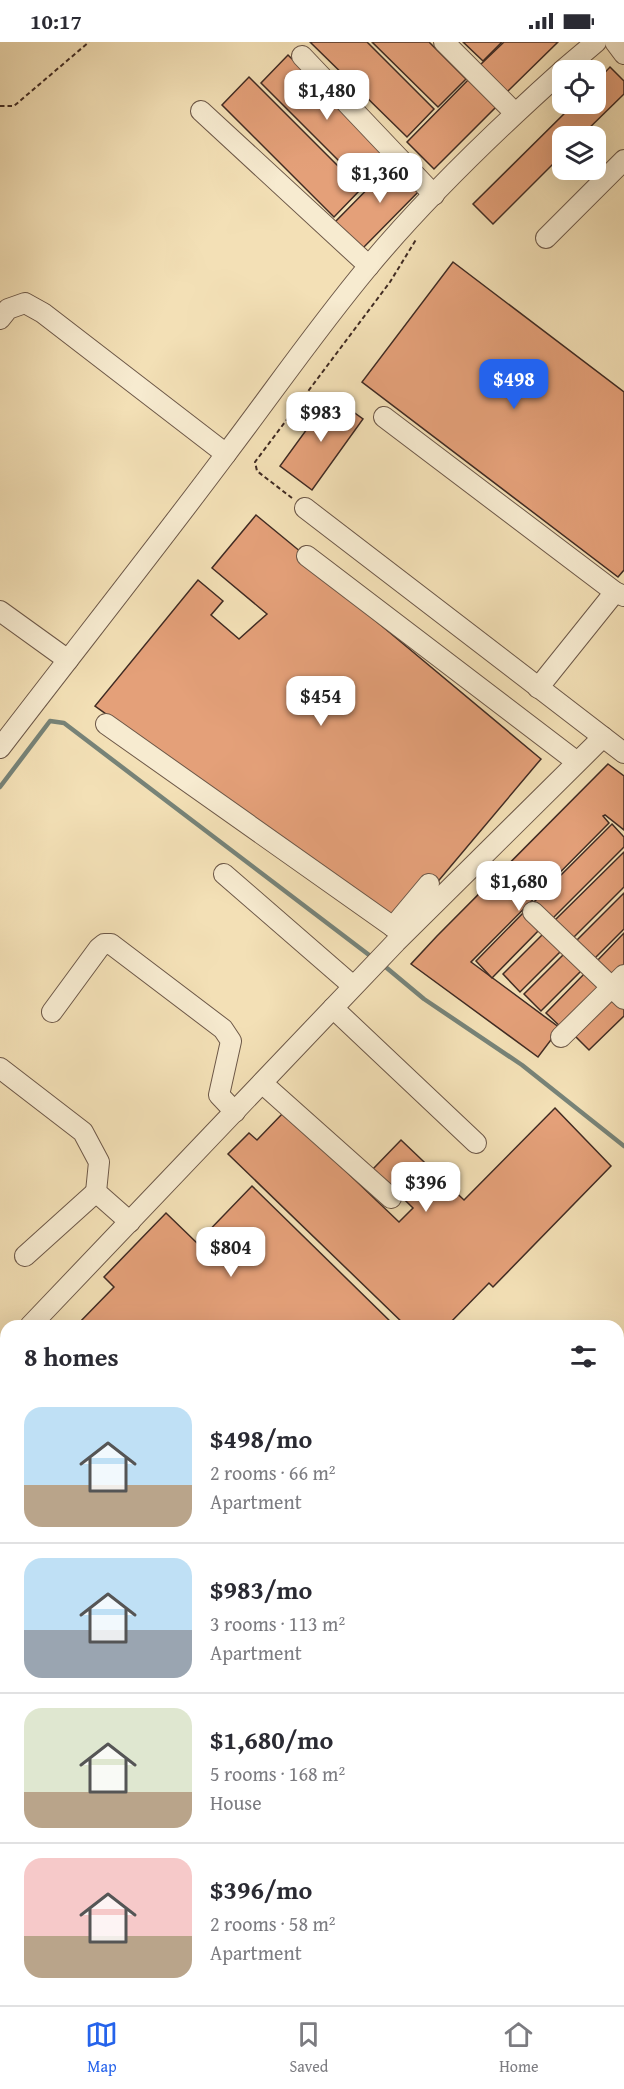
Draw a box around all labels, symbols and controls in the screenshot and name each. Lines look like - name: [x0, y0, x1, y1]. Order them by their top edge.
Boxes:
- text: 10:17: [30, 5, 82, 37]
- map controls: [552, 60, 606, 180]
- button: locate: [552, 60, 606, 114]
- pin: $1,480: [278, 70, 376, 121]
- text: $1,480: [298, 75, 356, 104]
- button: layers: [552, 126, 606, 180]
- pin: $1,360: [331, 153, 429, 204]
- text: $1,360: [351, 158, 409, 187]
- pin: $498: [478, 359, 550, 410]
- text: $498: [493, 364, 535, 393]
- pin: $983: [285, 392, 357, 443]
- text: $983: [300, 397, 342, 426]
- pin: $454: [285, 676, 357, 727]
- text: $454: [300, 681, 342, 710]
- pin: $1,680: [470, 861, 568, 912]
- text: $1,680: [490, 866, 548, 895]
- pin: $396: [390, 1162, 462, 1213]
- text: $396: [405, 1167, 447, 1196]
- pin: $804: [195, 1227, 267, 1278]
- text: $804: [210, 1232, 252, 1261]
- text: 8 homes: [24, 1337, 119, 1376]
- icon: filters: [567, 1340, 600, 1373]
- text: $498/mo: [210, 1419, 312, 1458]
- icon: home: [72, 1431, 144, 1503]
- text: 2 rooms · 66 m²: [210, 1458, 336, 1487]
- text: Apartment: [210, 1487, 302, 1516]
- text: $983/mo: [210, 1570, 312, 1609]
- icon: home: [72, 1582, 144, 1654]
- text: 3 rooms · 113 m²: [210, 1609, 345, 1638]
- text: Apartment: [210, 1638, 302, 1667]
- text: $1,680/mo: [210, 1720, 333, 1759]
- icon: home: [72, 1732, 144, 1804]
- text: 5 rooms · 168 m²: [210, 1759, 345, 1788]
- text: House: [210, 1788, 262, 1817]
- text: $396/mo: [210, 1870, 312, 1909]
- icon: home: [72, 1882, 144, 1954]
- text: 2 rooms · 58 m²: [210, 1909, 336, 1938]
- text: Apartment: [210, 1938, 302, 1967]
- tab: Map: [85, 2018, 118, 2078]
- tab: Saved: [289, 2018, 328, 2078]
- tab: Home: [499, 2018, 539, 2078]

